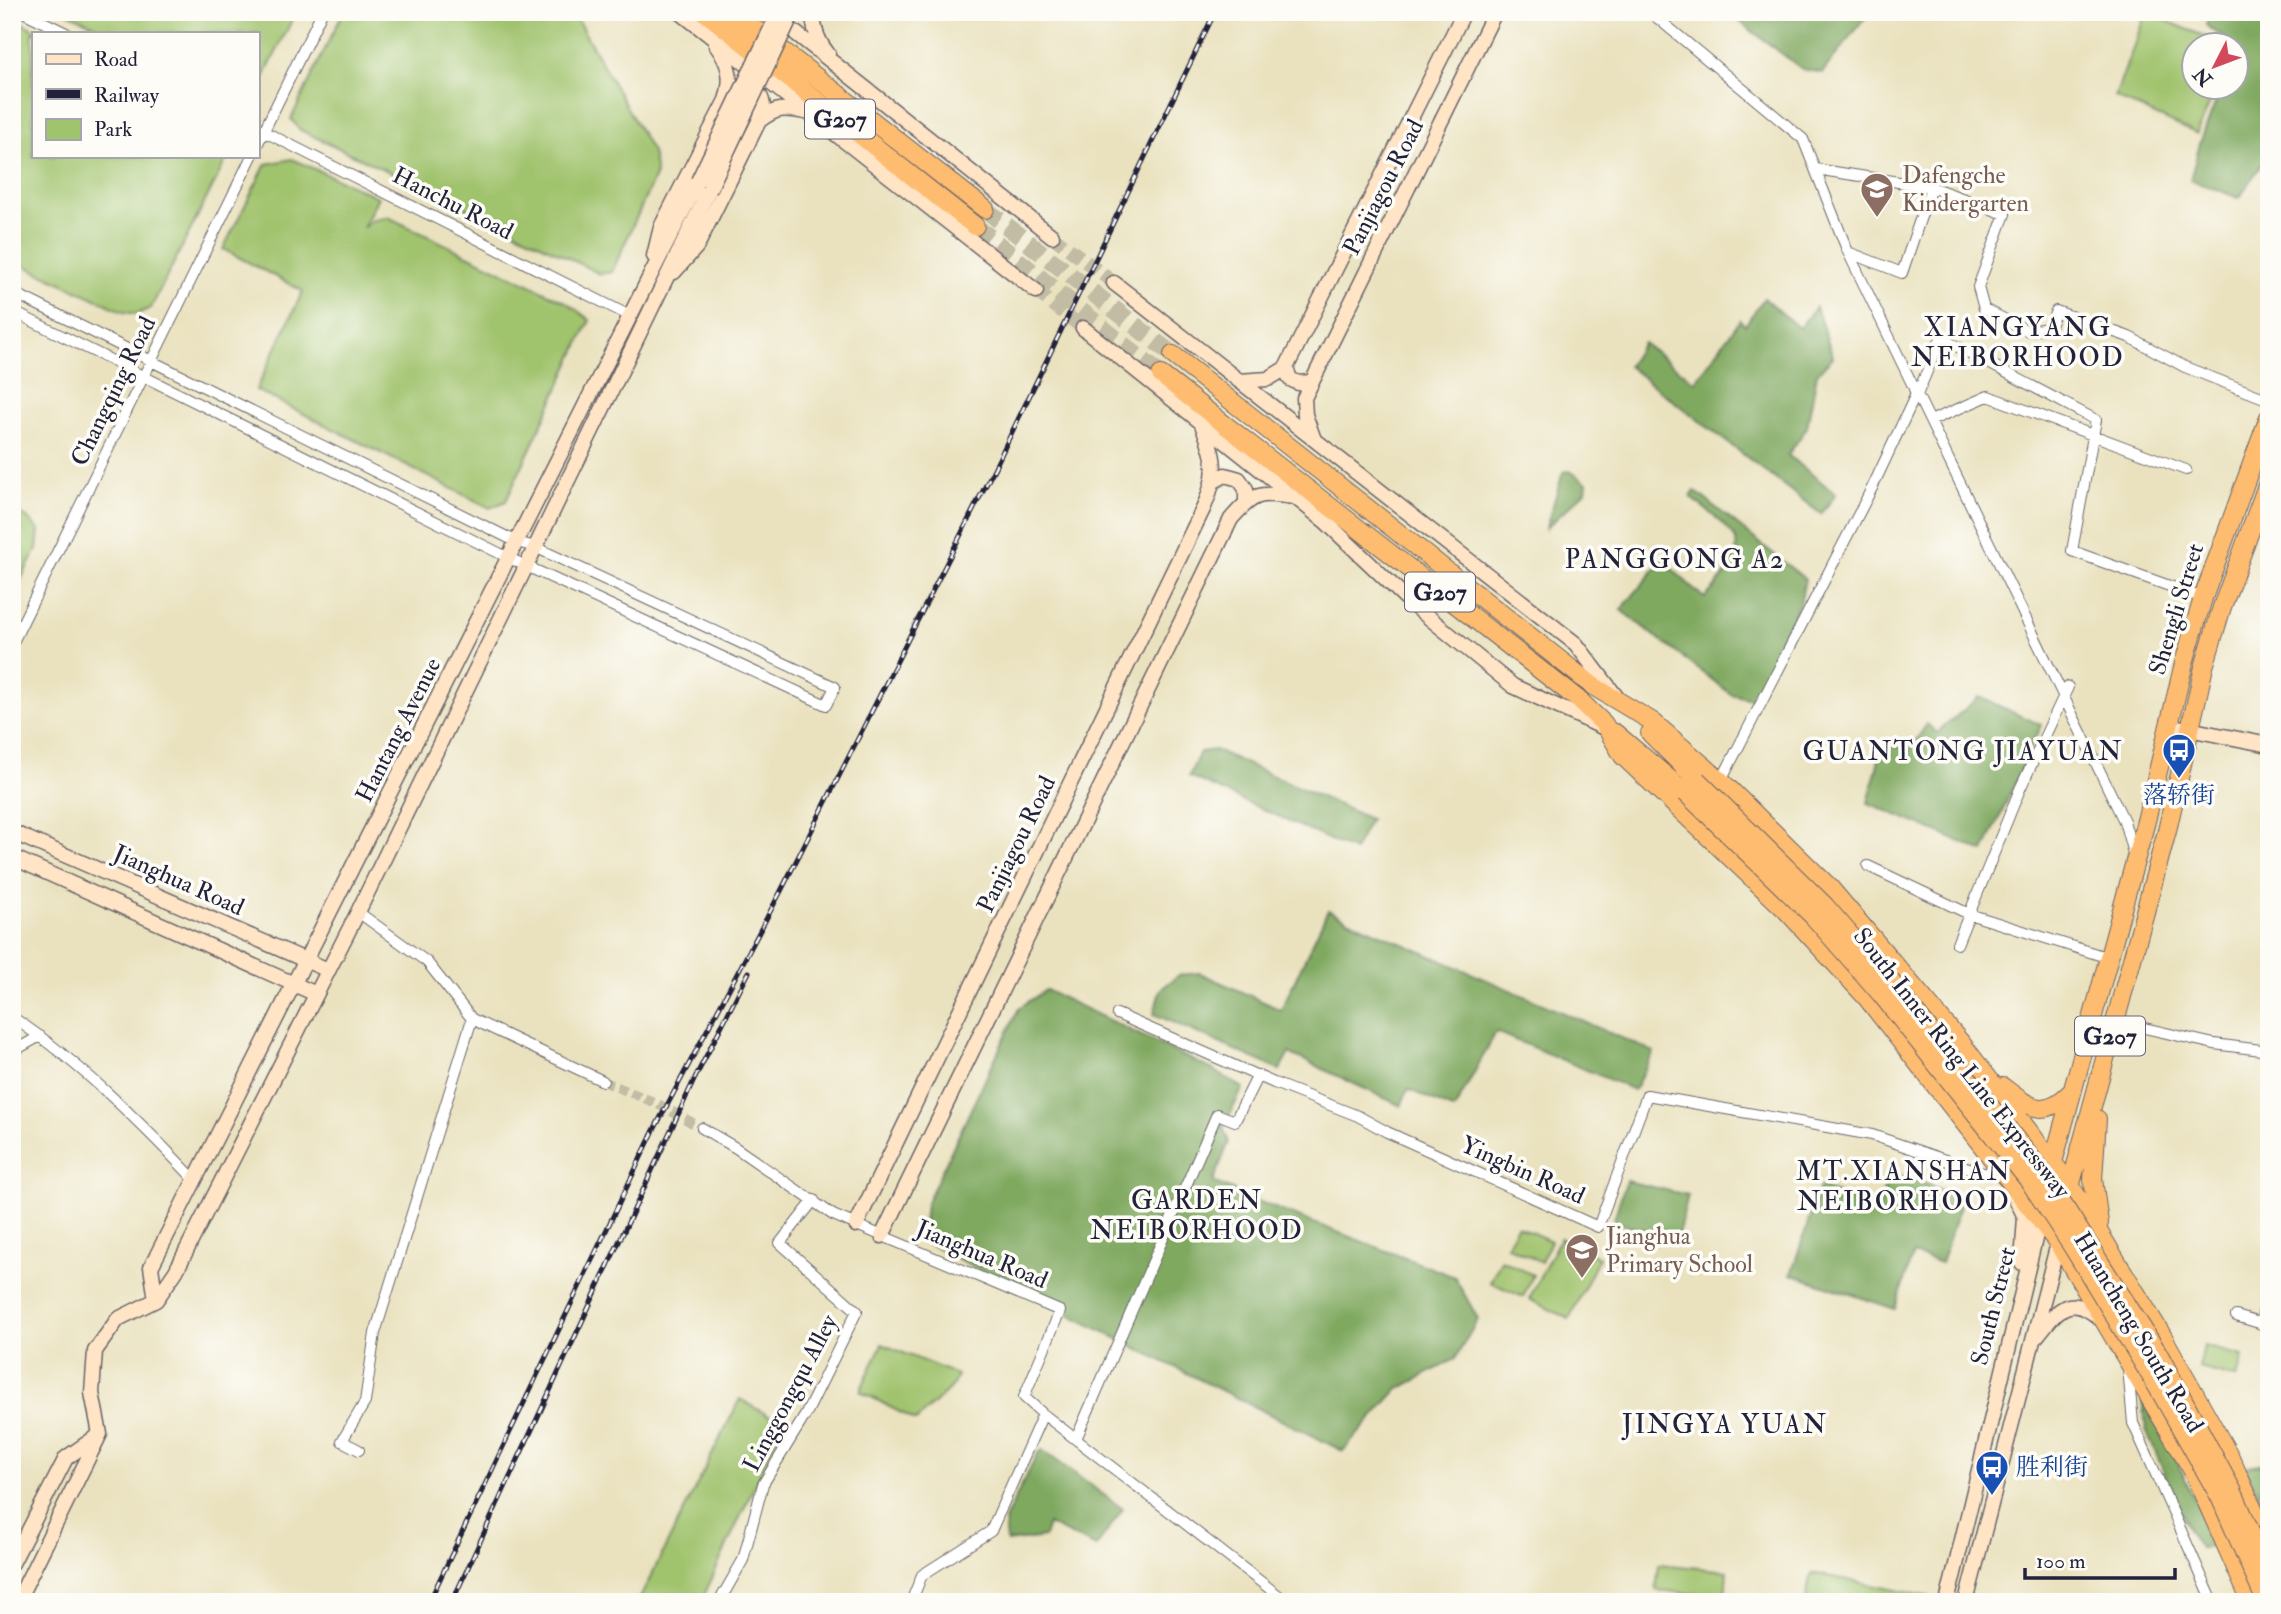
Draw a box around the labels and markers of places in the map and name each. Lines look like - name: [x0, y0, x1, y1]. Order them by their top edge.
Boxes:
- place label: Dafengche Kindergarten: [1902, 160, 2029, 219]
- school or university icon: Dafengche Kindergarten: [1858, 170, 1896, 219]
- bus stop icon: 落轿街: [2160, 731, 2198, 780]
- place label: 落轿街: [2143, 780, 2215, 811]
- place label: Jianghua Primary School: [1605, 1221, 1753, 1280]
- school or university icon: Jianghua Primary School: [1563, 1231, 1601, 1280]
- bus stop icon: 胜利街: [1973, 1448, 2011, 1497]
- place label: 胜利街: [2016, 1452, 2088, 1483]

